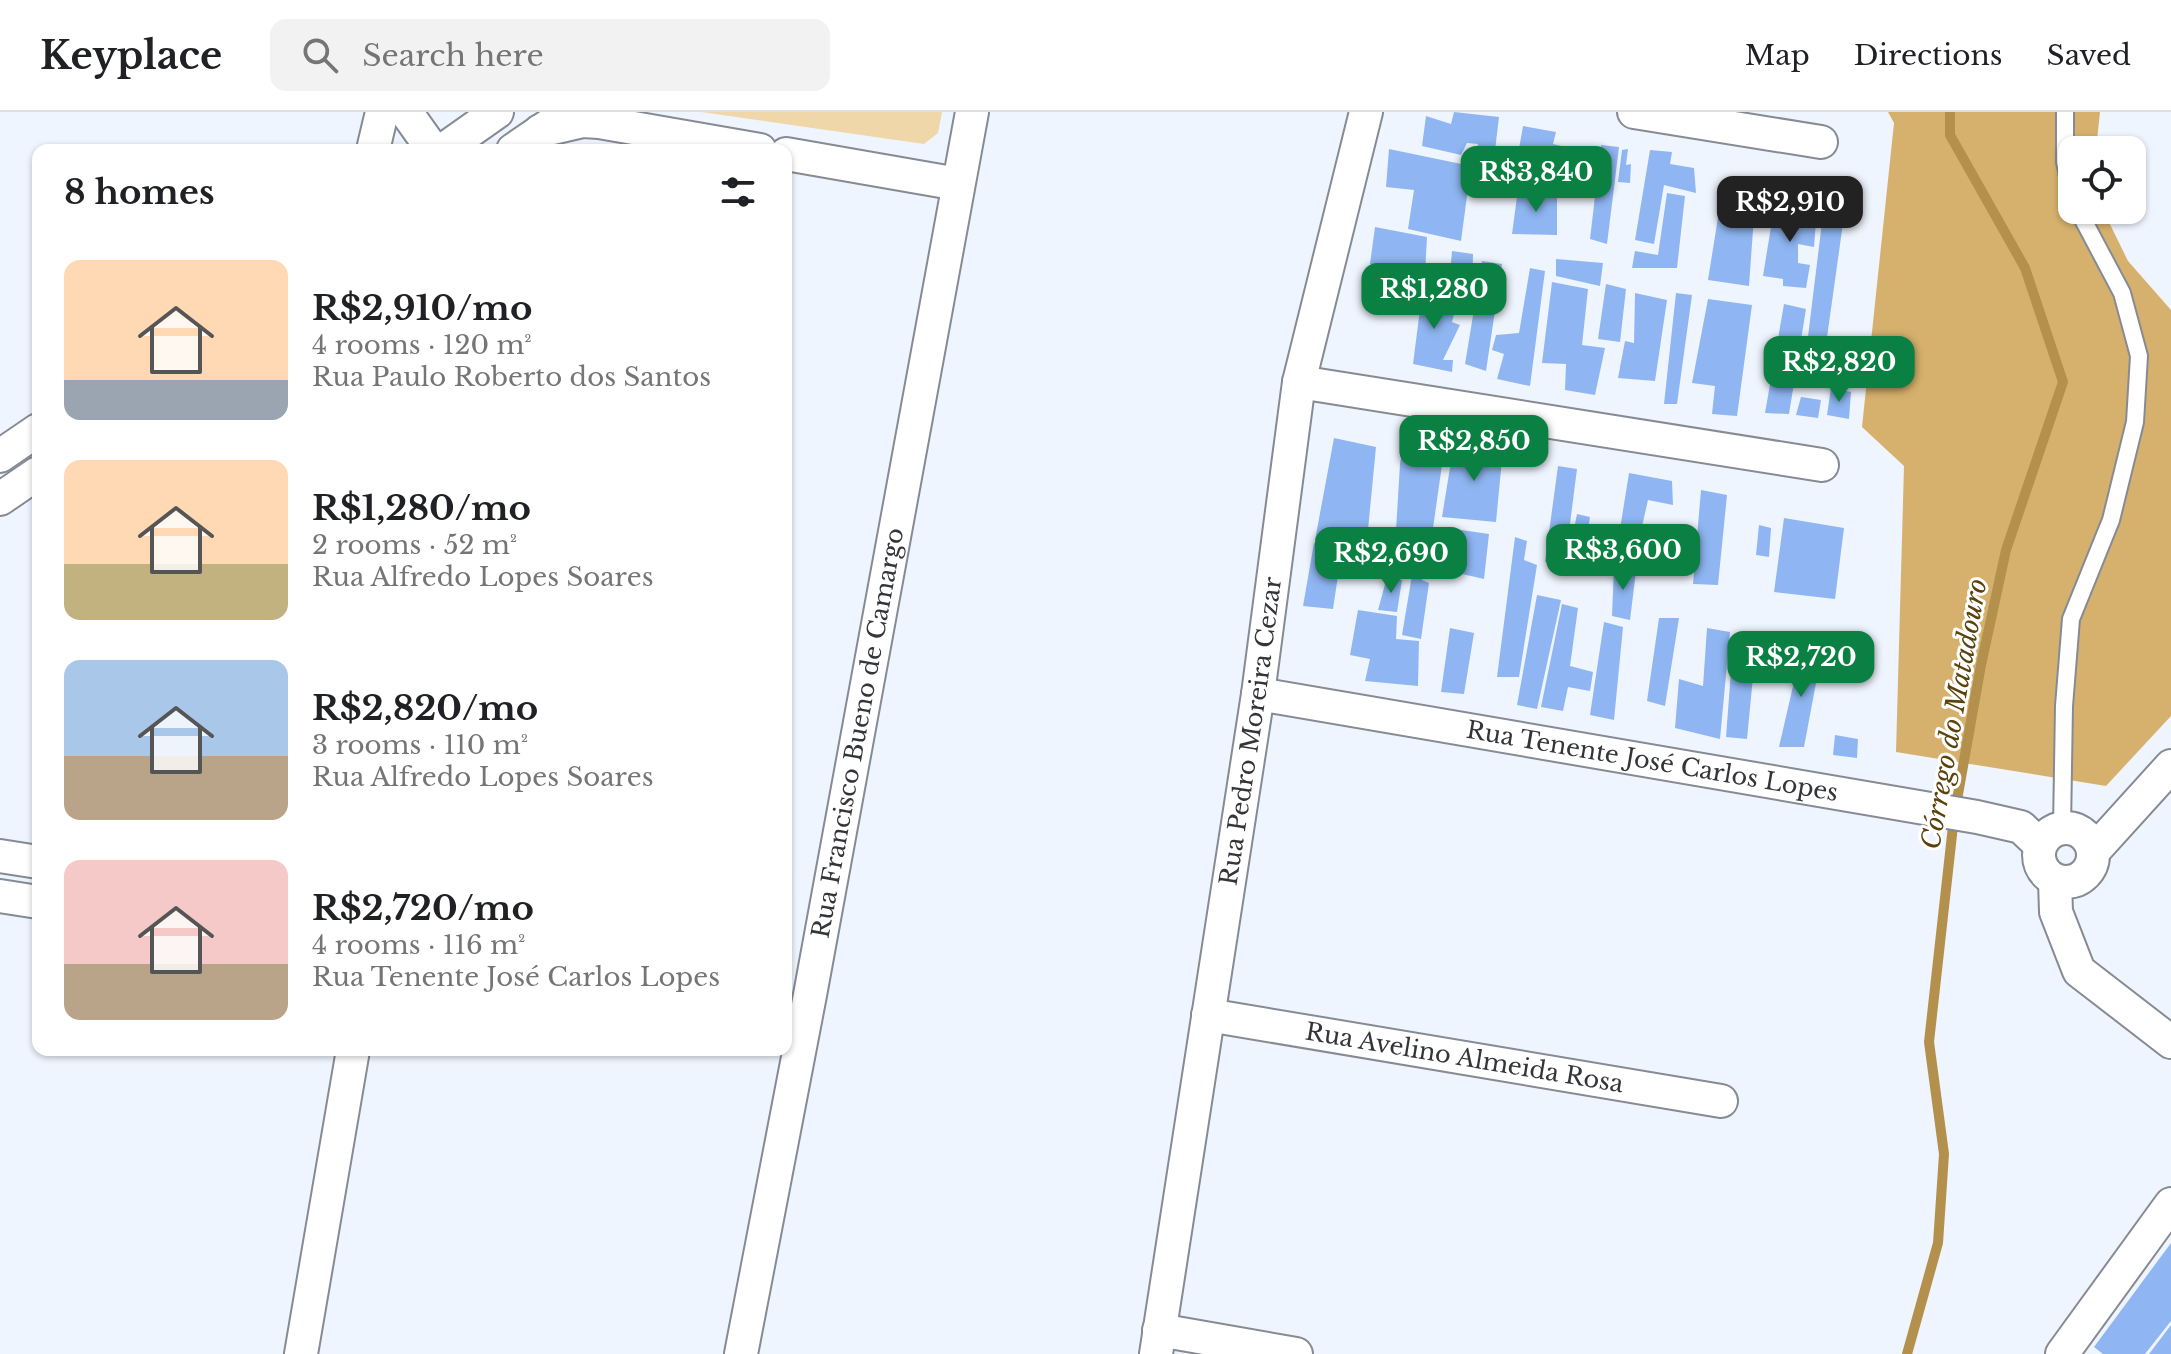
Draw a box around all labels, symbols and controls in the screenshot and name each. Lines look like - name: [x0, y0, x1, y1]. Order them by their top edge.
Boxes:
- search box: [270, 19, 830, 91]
- text: Keyplace: [40, 32, 222, 79]
- icon: search: [298, 33, 342, 77]
- text: Search here: [362, 37, 544, 74]
- text: Map: [1745, 38, 1810, 73]
- text: Directions: [1854, 38, 2003, 73]
- text: Saved: [2047, 38, 2131, 73]
- map controls: [2058, 136, 2146, 224]
- button: locate: [2058, 136, 2146, 224]
- pin: R$3,840: [1462, 146, 1610, 214]
- text: R$3,840: [1479, 156, 1593, 188]
- icon: filters: [716, 170, 760, 214]
- text: 8 homes: [64, 171, 215, 213]
- pin: R$2,910: [1716, 176, 1864, 244]
- text: R$2,910: [1735, 186, 1845, 218]
- pin: R$1,280: [1360, 263, 1508, 331]
- text: R$1,280: [1379, 273, 1489, 305]
- text: R$2,910/mo: [312, 287, 532, 329]
- icon: home: [128, 292, 224, 388]
- text: 4 rooms · 120 m²: [312, 329, 532, 361]
- pin: R$2,820: [1765, 336, 1913, 404]
- text: R$2,820: [1782, 346, 1896, 378]
- text: Rua Paulo Roberto dos Santos: [312, 361, 711, 393]
- pin: R$2,850: [1400, 415, 1548, 483]
- text: R$2,850: [1417, 425, 1531, 457]
- text: R$1,280/mo: [312, 487, 531, 529]
- icon: home: [128, 492, 224, 588]
- pin: R$3,600: [1549, 524, 1697, 592]
- street label: Rua Francisco Bueno de Camargo: [806, 525, 909, 940]
- pin: R$2,690: [1317, 527, 1465, 595]
- text: 2 rooms · 52 m²: [312, 529, 517, 561]
- text: R$3,600: [1564, 534, 1682, 566]
- text: R$2,690: [1333, 537, 1449, 569]
- text: Rua Alfredo Lopes Soares: [312, 561, 653, 593]
- street label: Rua Pedro Moreira Cezar: [1214, 575, 1287, 887]
- water label: Córrego do Matadouro: [1914, 576, 1994, 852]
- pin: R$2,720: [1727, 631, 1875, 699]
- text: R$2,720: [1745, 641, 1857, 673]
- text: R$2,820/mo: [312, 687, 538, 729]
- icon: home: [128, 692, 224, 788]
- street label: Rua Tenente José Carlos Lopes: [1464, 715, 1841, 807]
- text: 3 rooms · 110 m²: [312, 729, 528, 761]
- text: Rua Alfredo Lopes Soares: [312, 761, 653, 793]
- text: R$2,720/mo: [312, 887, 534, 929]
- icon: home: [128, 892, 224, 988]
- text: 4 rooms · 116 m²: [312, 929, 526, 961]
- text: Rua Tenente José Carlos Lopes: [312, 961, 720, 993]
- street label: Rua Avelino Almeida Rosa: [1303, 1017, 1626, 1099]

